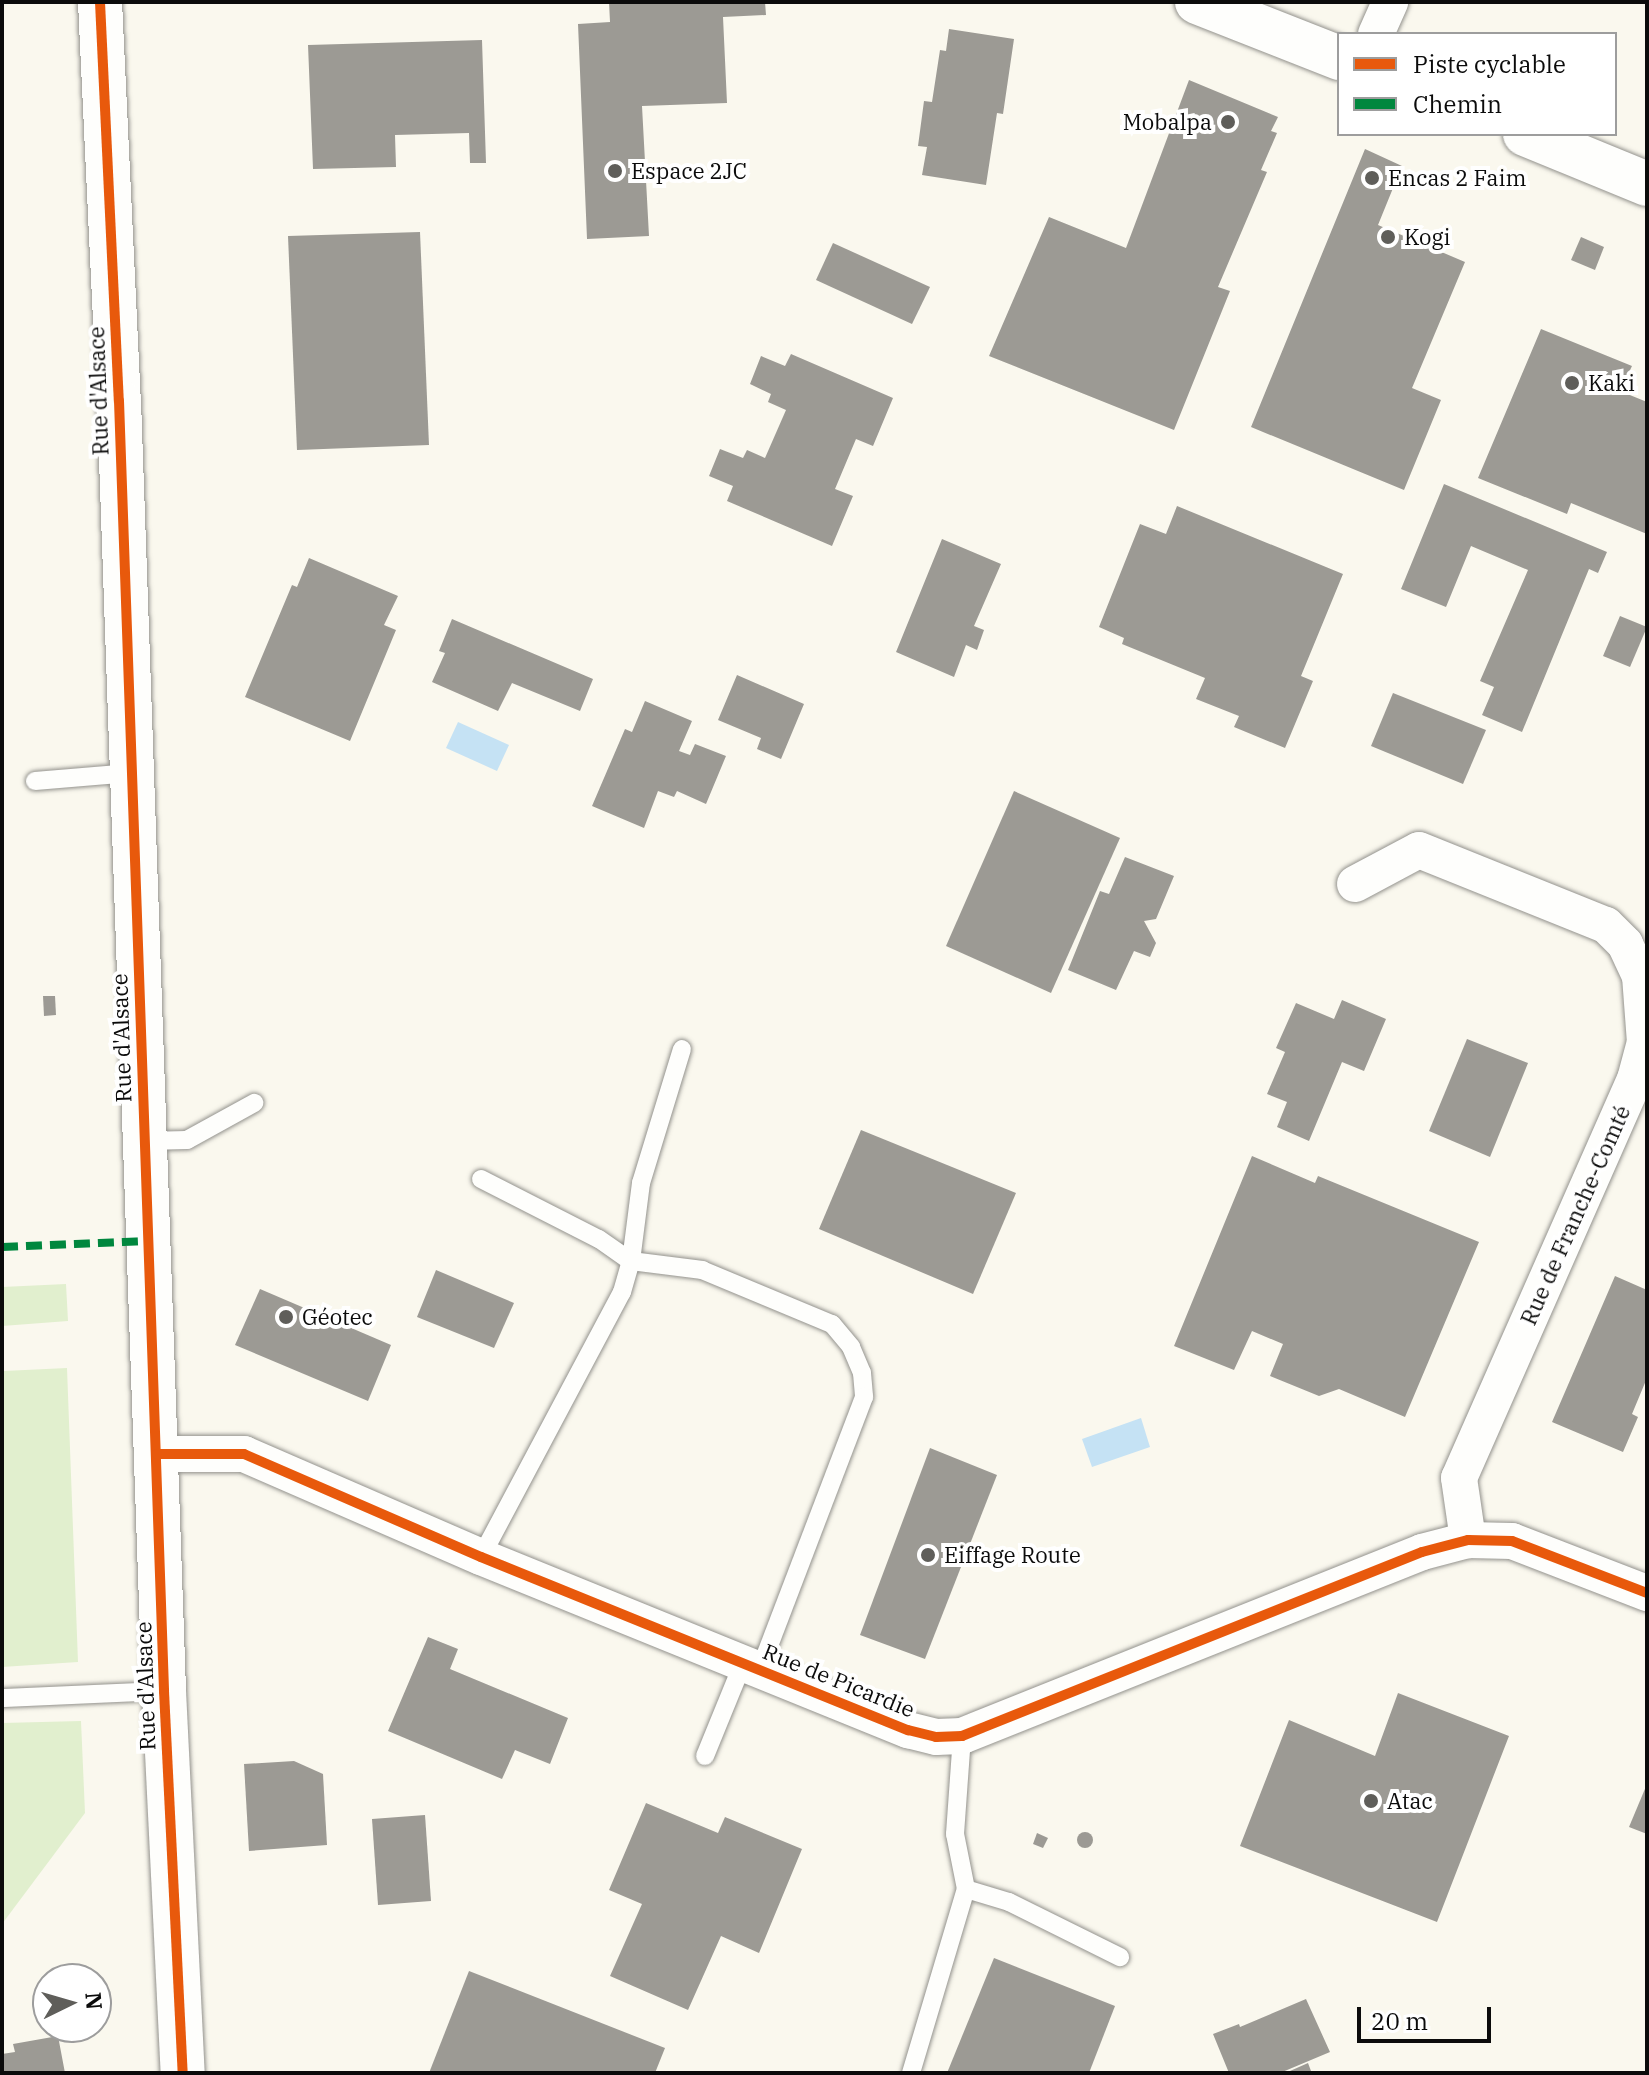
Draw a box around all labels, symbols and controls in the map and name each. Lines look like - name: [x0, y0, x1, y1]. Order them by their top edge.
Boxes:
- legend: [1337, 32, 1617, 136]
- text: Piste cyclable: [1413, 48, 1566, 80]
- text: Chemin: [1413, 88, 1502, 120]
- place label: Mobalpa: [1123, 109, 1212, 135]
- marker: Mobalpa: [1219, 113, 1237, 131]
- place label: Espace 2JC: [631, 158, 747, 184]
- marker: Espace 2JC: [606, 162, 624, 180]
- place label: Encas 2 Faim: [1388, 165, 1526, 191]
- marker: Encas 2 Faim: [1363, 169, 1381, 187]
- place label: Kogi: [1404, 224, 1450, 250]
- marker: Kogi: [1379, 228, 1397, 246]
- street label: Rue d'Alsace: [83, 326, 113, 456]
- place label: Kaki: [1588, 370, 1635, 396]
- marker: Kaki: [1563, 374, 1581, 392]
- street label: Rue d'Alsace: [106, 973, 136, 1103]
- street label: Rue de Franche-Comté: [1515, 1101, 1635, 1329]
- place label: Géotec: [302, 1304, 373, 1330]
- marker: Géotec: [277, 1308, 295, 1326]
- place label: Eiffage Route: [944, 1542, 1081, 1568]
- marker: Eiffage Route: [919, 1546, 937, 1564]
- street label: Rue d'Alsace: [130, 1621, 160, 1751]
- street label: Rue de Picardie: [759, 1638, 919, 1722]
- place label: Atac: [1387, 1788, 1433, 1814]
- marker: Atac: [1362, 1792, 1380, 1810]
- north arrow: [32, 1963, 112, 2043]
- text: N: [79, 1991, 110, 2011]
- scale bar: [1361, 1991, 1495, 2041]
- text: 20 m: [1371, 2005, 1428, 2037]

